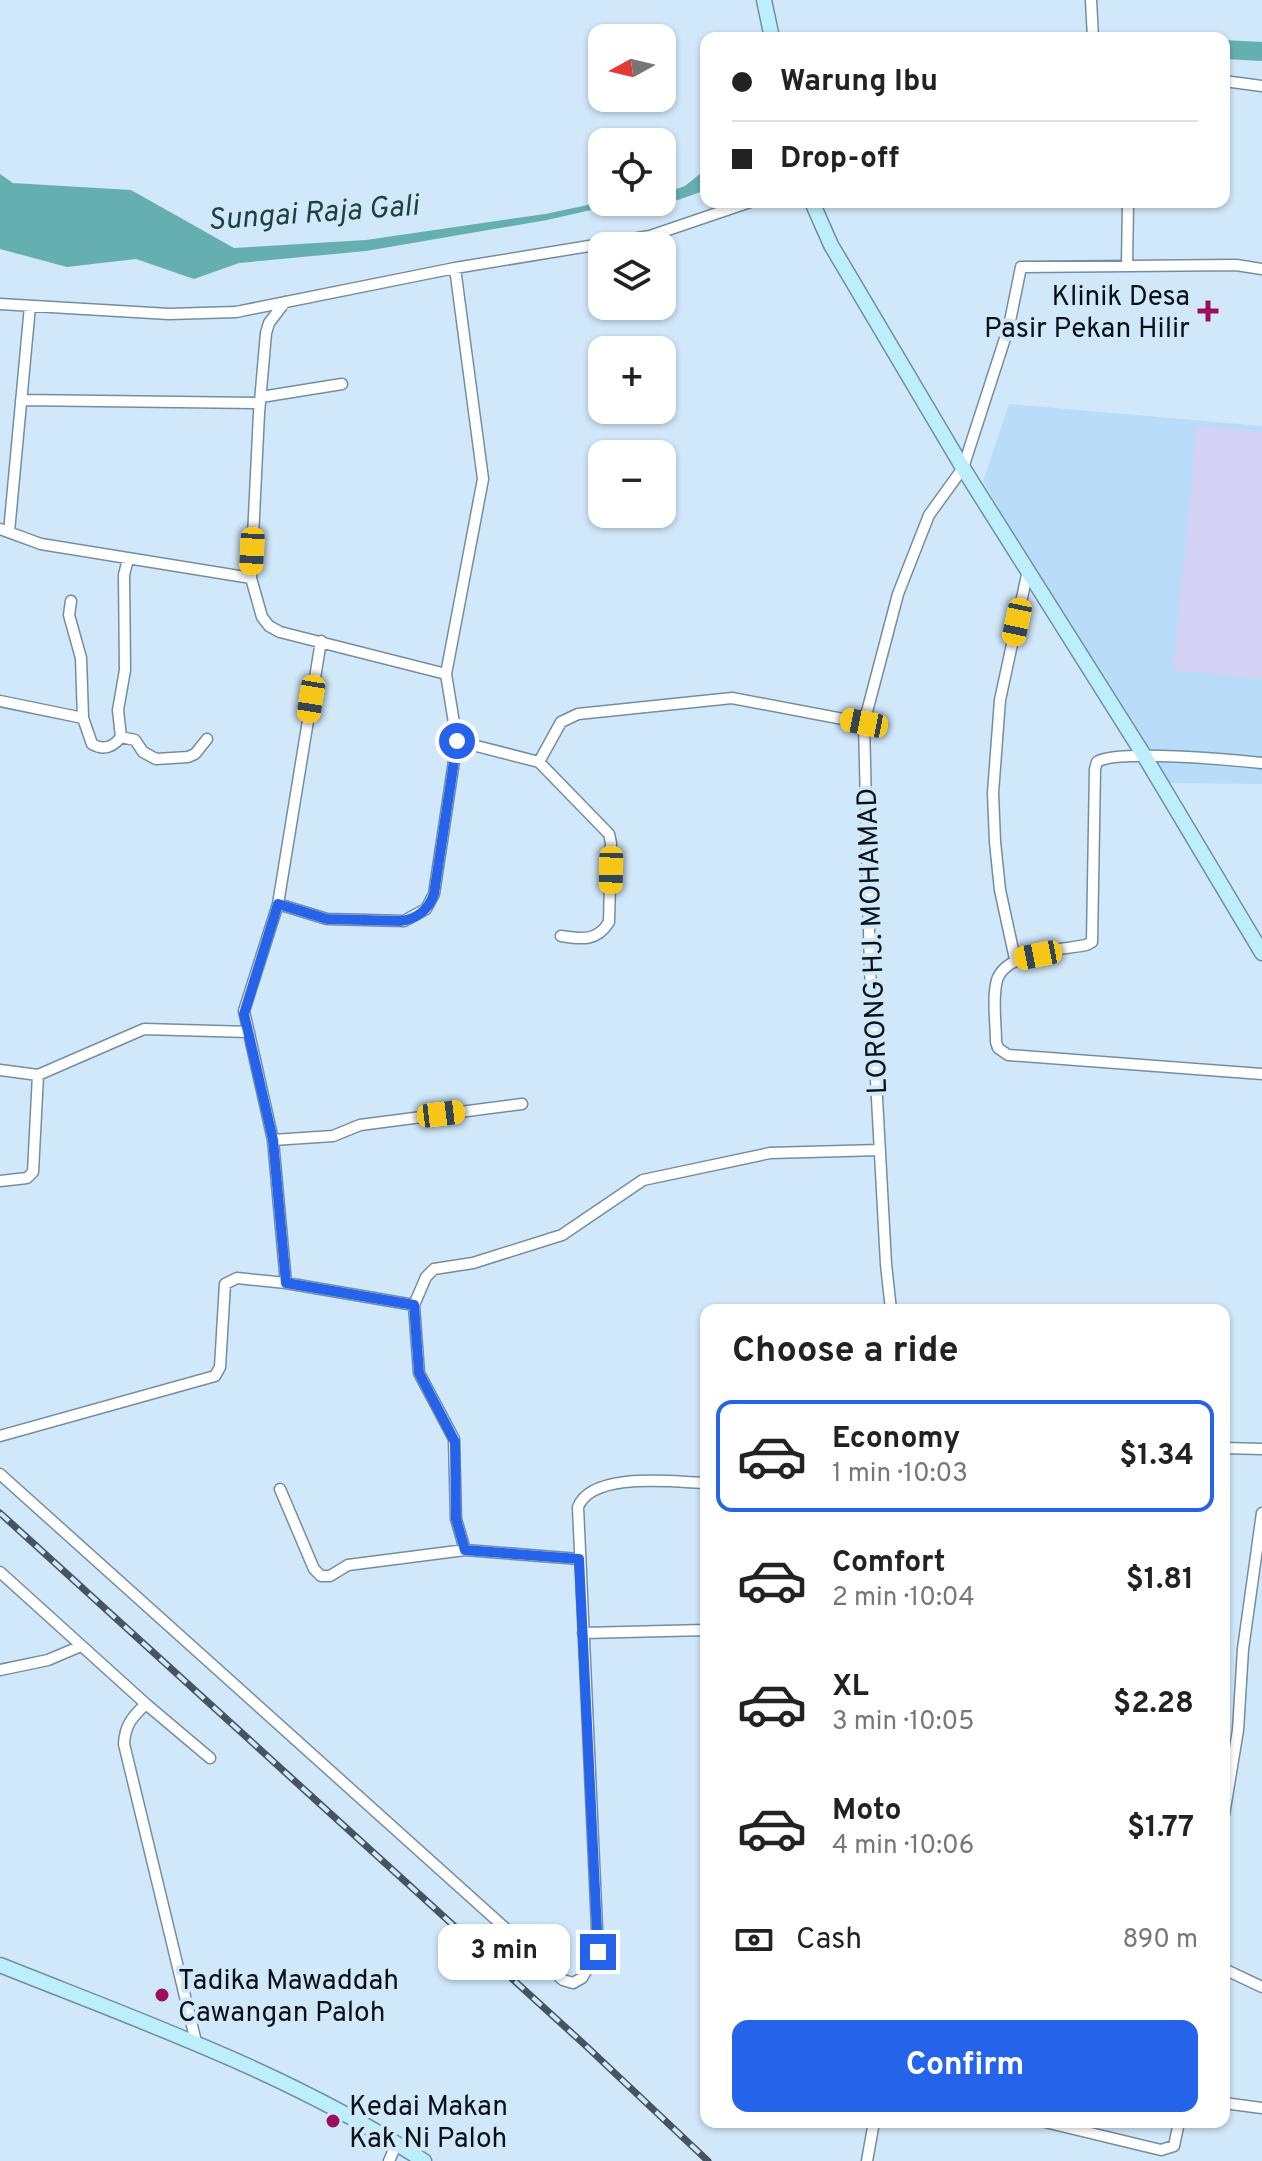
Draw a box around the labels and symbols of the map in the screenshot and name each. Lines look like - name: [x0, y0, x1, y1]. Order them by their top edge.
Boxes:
- north arrow: [588, 24, 676, 112]
- water label: Sungai Raja Gali: [206, 189, 421, 240]
- place label: Klinik Desa Pasir Pekan Hilir: [984, 280, 1190, 348]
- marker: Klinik Desa Pasir Pekan Hilir: [1197, 300, 1219, 322]
- car: [239, 526, 265, 576]
- car: [1000, 596, 1034, 648]
- car: [295, 673, 327, 725]
- car: [838, 707, 890, 739]
- route start: [439, 723, 475, 759]
- street label: LORONG HJ. MOHAMAD: [851, 787, 897, 1095]
- car: [599, 846, 623, 894]
- car: [1012, 939, 1064, 971]
- car: [416, 1099, 466, 1129]
- callout: 3 min: [438, 1924, 570, 1980]
- route end: [580, 1934, 616, 1970]
- place label: Tadika Mawaddah Cawangan Paloh: [178, 1964, 399, 2032]
- marker: Tadika Mawaddah Cawangan Paloh: [153, 1986, 171, 2004]
- place label: Kedai Makan Kak Ni Paloh: [349, 2090, 508, 2158]
- marker: Kedai Makan Kak Ni Paloh: [324, 2112, 342, 2130]

